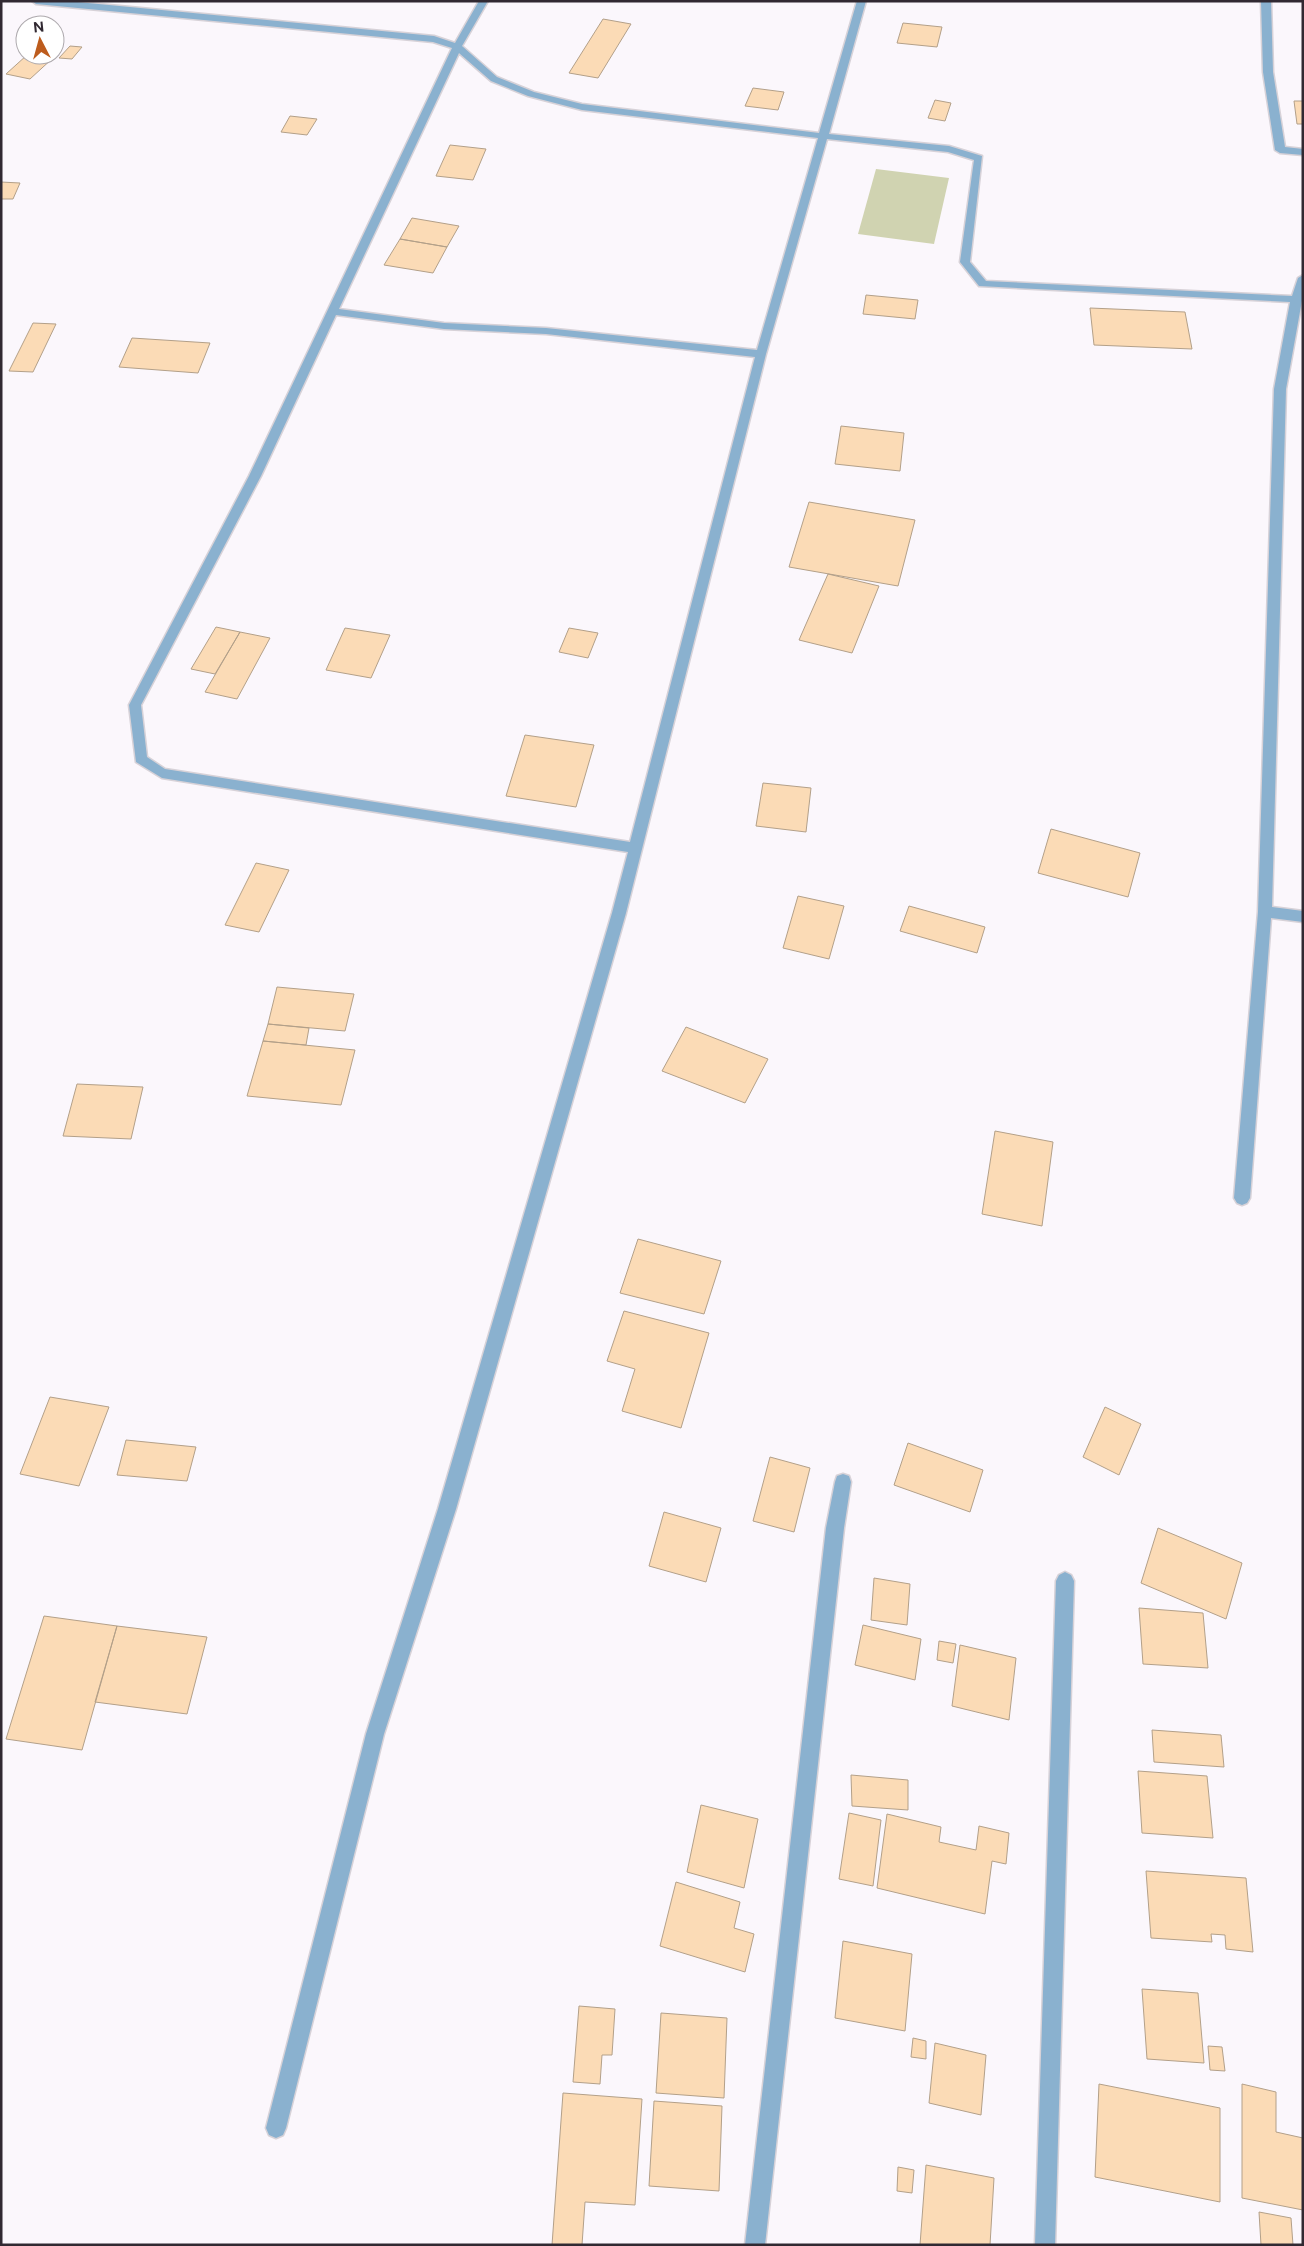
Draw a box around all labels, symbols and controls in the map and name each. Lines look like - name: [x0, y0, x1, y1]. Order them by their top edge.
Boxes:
- north arrow: [15, 15, 65, 65]
- text: N: [32, 19, 45, 36]

